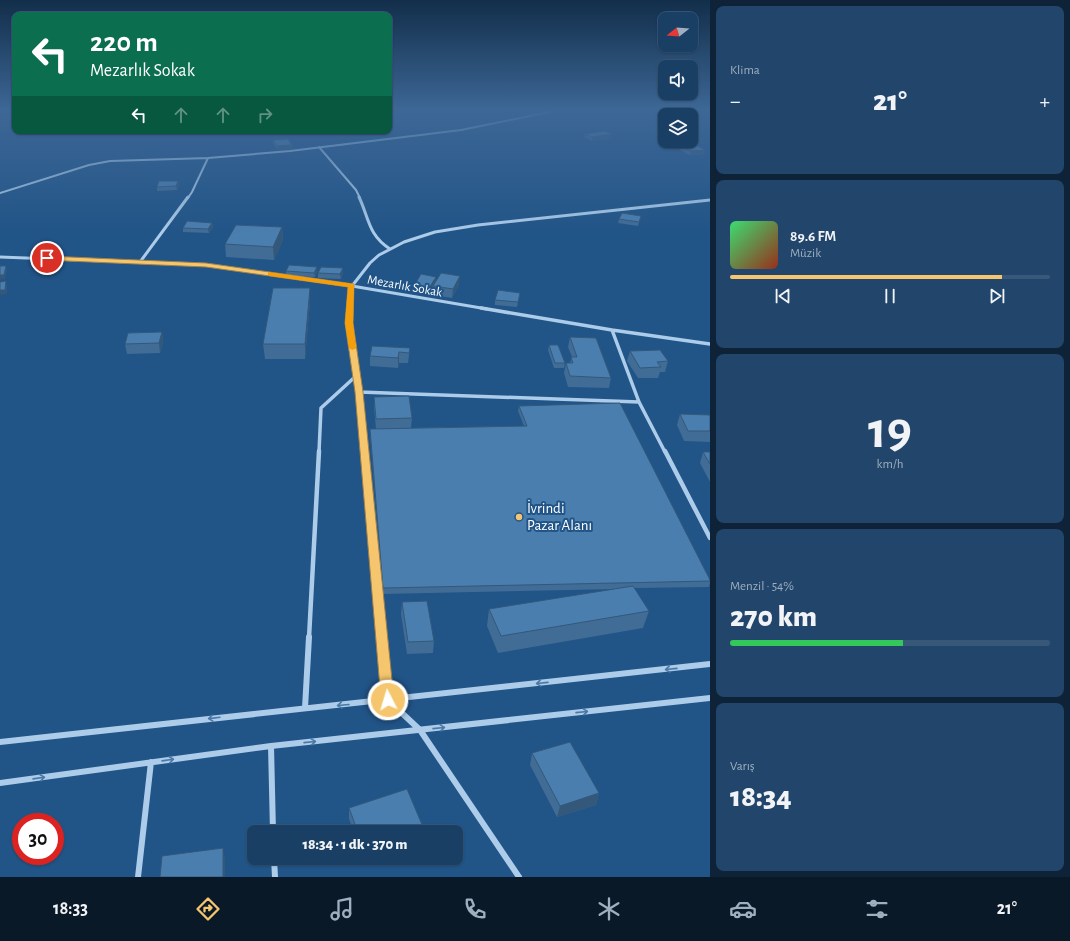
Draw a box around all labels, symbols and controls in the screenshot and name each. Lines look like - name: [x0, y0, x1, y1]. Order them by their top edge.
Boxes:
- north arrow: [658, 12, 698, 52]
- map controls: [658, 12, 698, 148]
- icon: left: [24, 28, 76, 80]
- text: 220 m: [90, 29, 158, 57]
- button: sound: [658, 60, 698, 100]
- text: Mezarlık Sokak: [90, 62, 195, 80]
- text: Klima: [730, 64, 760, 77]
- text: 21°: [873, 86, 907, 116]
- text: −: [730, 90, 741, 112]
- text: +: [1039, 90, 1050, 112]
- icon: left: [128, 104, 150, 126]
- icon: ahead: [170, 104, 192, 126]
- icon: ahead: [212, 104, 234, 126]
- icon: right: [254, 104, 276, 126]
- button: layers: [658, 108, 698, 148]
- text: 89.6 FM: [790, 229, 836, 244]
- pin: [30, 241, 64, 275]
- icon: arrive: [36, 247, 58, 269]
- text: Müzik: [790, 247, 821, 260]
- street label: Mezarlık Sokak: [366, 274, 443, 299]
- icon: previous: [772, 285, 794, 307]
- icon: pause: [879, 285, 901, 307]
- icon: next: [986, 285, 1008, 307]
- text: 19: [868, 405, 912, 457]
- text: km/h: [877, 458, 903, 471]
- place label: İvrindi Pazar Alanı: [527, 499, 592, 533]
- marker: İvrindi Pazar Alanı: [514, 512, 524, 522]
- text: Menzil · 54%: [730, 580, 794, 593]
- text: 270 km: [730, 602, 817, 632]
- one-way arrow: [665, 665, 678, 672]
- position arrow: [367, 679, 409, 721]
- one-way arrow: [536, 679, 549, 687]
- one-way arrow: [337, 701, 350, 708]
- one-way arrow: [575, 709, 588, 716]
- one-way arrow: [208, 714, 221, 721]
- one-way arrow: [432, 725, 445, 732]
- one-way arrow: [303, 738, 316, 746]
- one-way arrow: [161, 756, 174, 764]
- text: Varış: [730, 760, 755, 773]
- one-way arrow: [32, 774, 45, 781]
- text: 18:34: [730, 782, 792, 812]
- speed limit sign: 30: [12, 813, 64, 865]
- text: 18:34 · 1 dk · 370 m: [303, 837, 407, 852]
- icon: directions: [194, 895, 222, 923]
- icon: music: [328, 895, 356, 923]
- icon: phone: [461, 895, 489, 923]
- icon: climate: [595, 895, 623, 923]
- icon: car: [729, 895, 757, 923]
- icon: filters: [863, 895, 891, 923]
- text: 18:33: [53, 900, 88, 918]
- text: 21°: [997, 900, 1017, 918]

